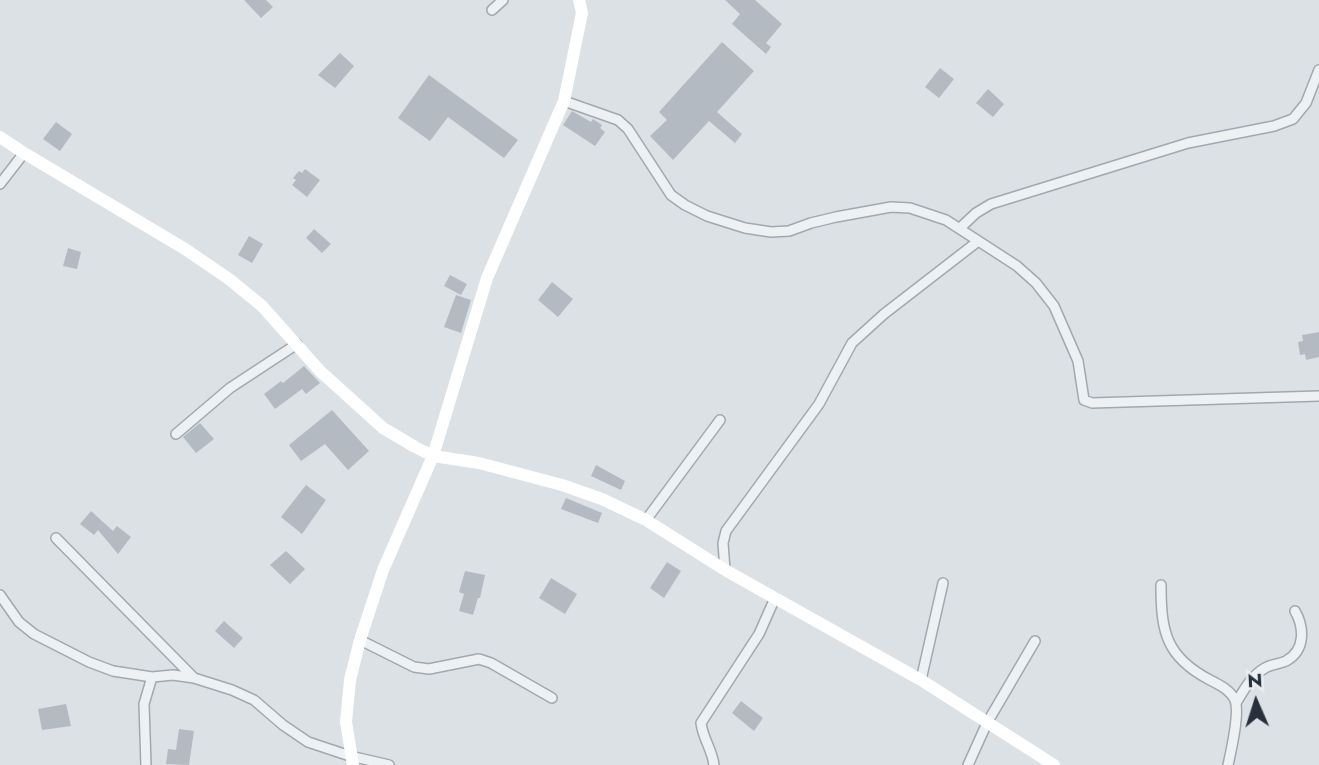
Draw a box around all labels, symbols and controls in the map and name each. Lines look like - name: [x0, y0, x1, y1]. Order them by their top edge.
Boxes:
- north arrow: [1221, 667, 1291, 737]
- text: N: [1247, 667, 1263, 694]

